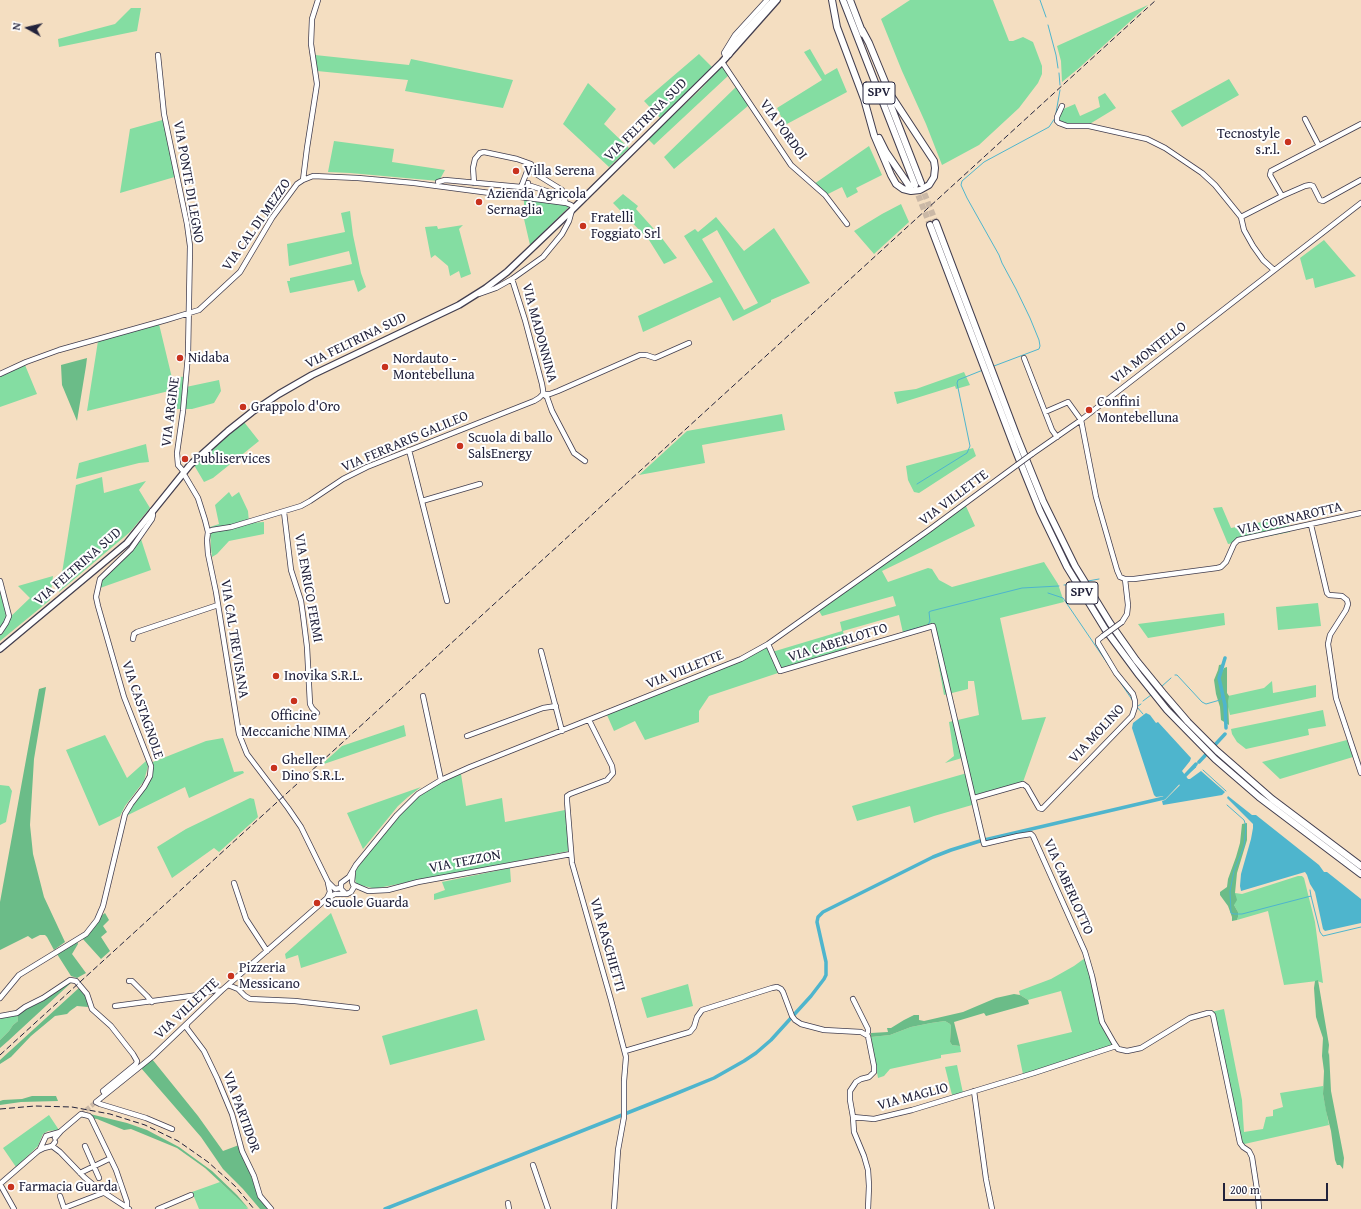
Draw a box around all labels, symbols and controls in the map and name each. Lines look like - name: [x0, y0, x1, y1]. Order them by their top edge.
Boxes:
- north arrow: [8, 8, 48, 48]
- text: N: [8, 22, 25, 31]
- street label: VIA FELTRINA SUD: [601, 75, 691, 165]
- road number: SPV: [863, 82, 895, 104]
- street label: VIA PORDOI: [755, 97, 811, 163]
- street label: VIA PONTE DI LEGNO: [169, 120, 207, 244]
- place label: Tecnostyle s.r.l.: [1217, 126, 1280, 158]
- marker: Tecnostyle s.r.l.: [1283, 137, 1293, 147]
- place label: Villa Serena: [524, 163, 595, 179]
- marker: Villa Serena: [511, 166, 521, 176]
- street label: VIA CAL DI MEZZO: [219, 176, 295, 274]
- place label: Azienda Agricola Sernaglia: [487, 186, 586, 218]
- marker: Azienda Agricola Sernaglia: [474, 197, 484, 207]
- place label: Fratelli Foggiato Srl: [591, 210, 661, 242]
- marker: Fratelli Foggiato Srl: [578, 221, 588, 231]
- street label: VIA MADONNINA: [518, 281, 560, 385]
- street label: VIA FELTRINA SUD: [303, 309, 409, 373]
- street label: VIA MONTELLO: [1108, 318, 1190, 388]
- place label: Nidaba: [188, 350, 229, 366]
- place label: Nordauto - Montebelluna: [393, 351, 475, 384]
- marker: Nidaba: [175, 353, 185, 363]
- marker: Nordauto - Montebelluna: [380, 362, 390, 372]
- street label: VIA ARGINE: [158, 376, 184, 448]
- place label: Confini Montebelluna: [1097, 394, 1179, 426]
- place label: Grappolo d'Oro: [251, 399, 340, 415]
- marker: Grappolo d'Oro: [238, 402, 248, 412]
- marker: Confini Montebelluna: [1084, 405, 1094, 415]
- street label: VIA FERRARIS GALILEO: [339, 408, 471, 476]
- place label: Scuola di ballo SalsEnergy: [468, 430, 553, 462]
- marker: Scuola di ballo SalsEnergy: [455, 441, 465, 451]
- place label: Publiservices: [193, 451, 270, 467]
- marker: Publiservices: [180, 454, 190, 464]
- street label: VIA VILLETTE: [916, 467, 992, 529]
- street label: VIA CORNAROTTA: [1236, 499, 1344, 539]
- street label: VIA FELTRINA SUD: [31, 524, 125, 610]
- street label: VIA ENRICO FERMI: [290, 532, 326, 644]
- street label: VIA CAL TREVISANA: [216, 578, 252, 700]
- road number: SPV: [1066, 582, 1098, 604]
- street label: VIA CABERLOTTO: [786, 620, 890, 666]
- street label: VIA VILLETTE: [644, 647, 726, 693]
- street label: VIA CASTAGNOLE: [117, 659, 167, 761]
- place label: Inovika S.R.L.: [284, 668, 363, 684]
- marker: Inovika S.R.L.: [271, 671, 281, 681]
- marker: Officine Meccaniche NIMA: [289, 696, 299, 706]
- street label: VIA MOLINO: [1066, 701, 1128, 767]
- place label: Officine Meccaniche NIMA: [241, 708, 347, 740]
- place label: Gheller Dino S.R.L.: [282, 752, 344, 784]
- marker: Gheller Dino S.R.L.: [269, 763, 279, 773]
- street label: VIA CABERLOTTO: [1039, 836, 1097, 938]
- street label: VIA TEZZON: [428, 847, 502, 877]
- place label: Scuole Guarda: [325, 895, 409, 911]
- street label: VIA RASCHIETTI: [586, 896, 628, 994]
- marker: Scuole Guarda: [312, 898, 322, 908]
- place label: Pizzeria Messicano: [239, 960, 300, 992]
- marker: Pizzeria Messicano: [226, 971, 236, 981]
- street label: VIA VILLETTE: [151, 975, 223, 1043]
- street label: VIA PARTIDOR: [219, 1069, 263, 1155]
- street label: VIA MAGLIO: [876, 1079, 950, 1115]
- scale bar: [1225, 1175, 1330, 1201]
- place label: Farmacia Guarda: [19, 1179, 118, 1195]
- text: 200 m: [1230, 1181, 1260, 1198]
- marker: Farmacia Guarda: [6, 1182, 16, 1192]

